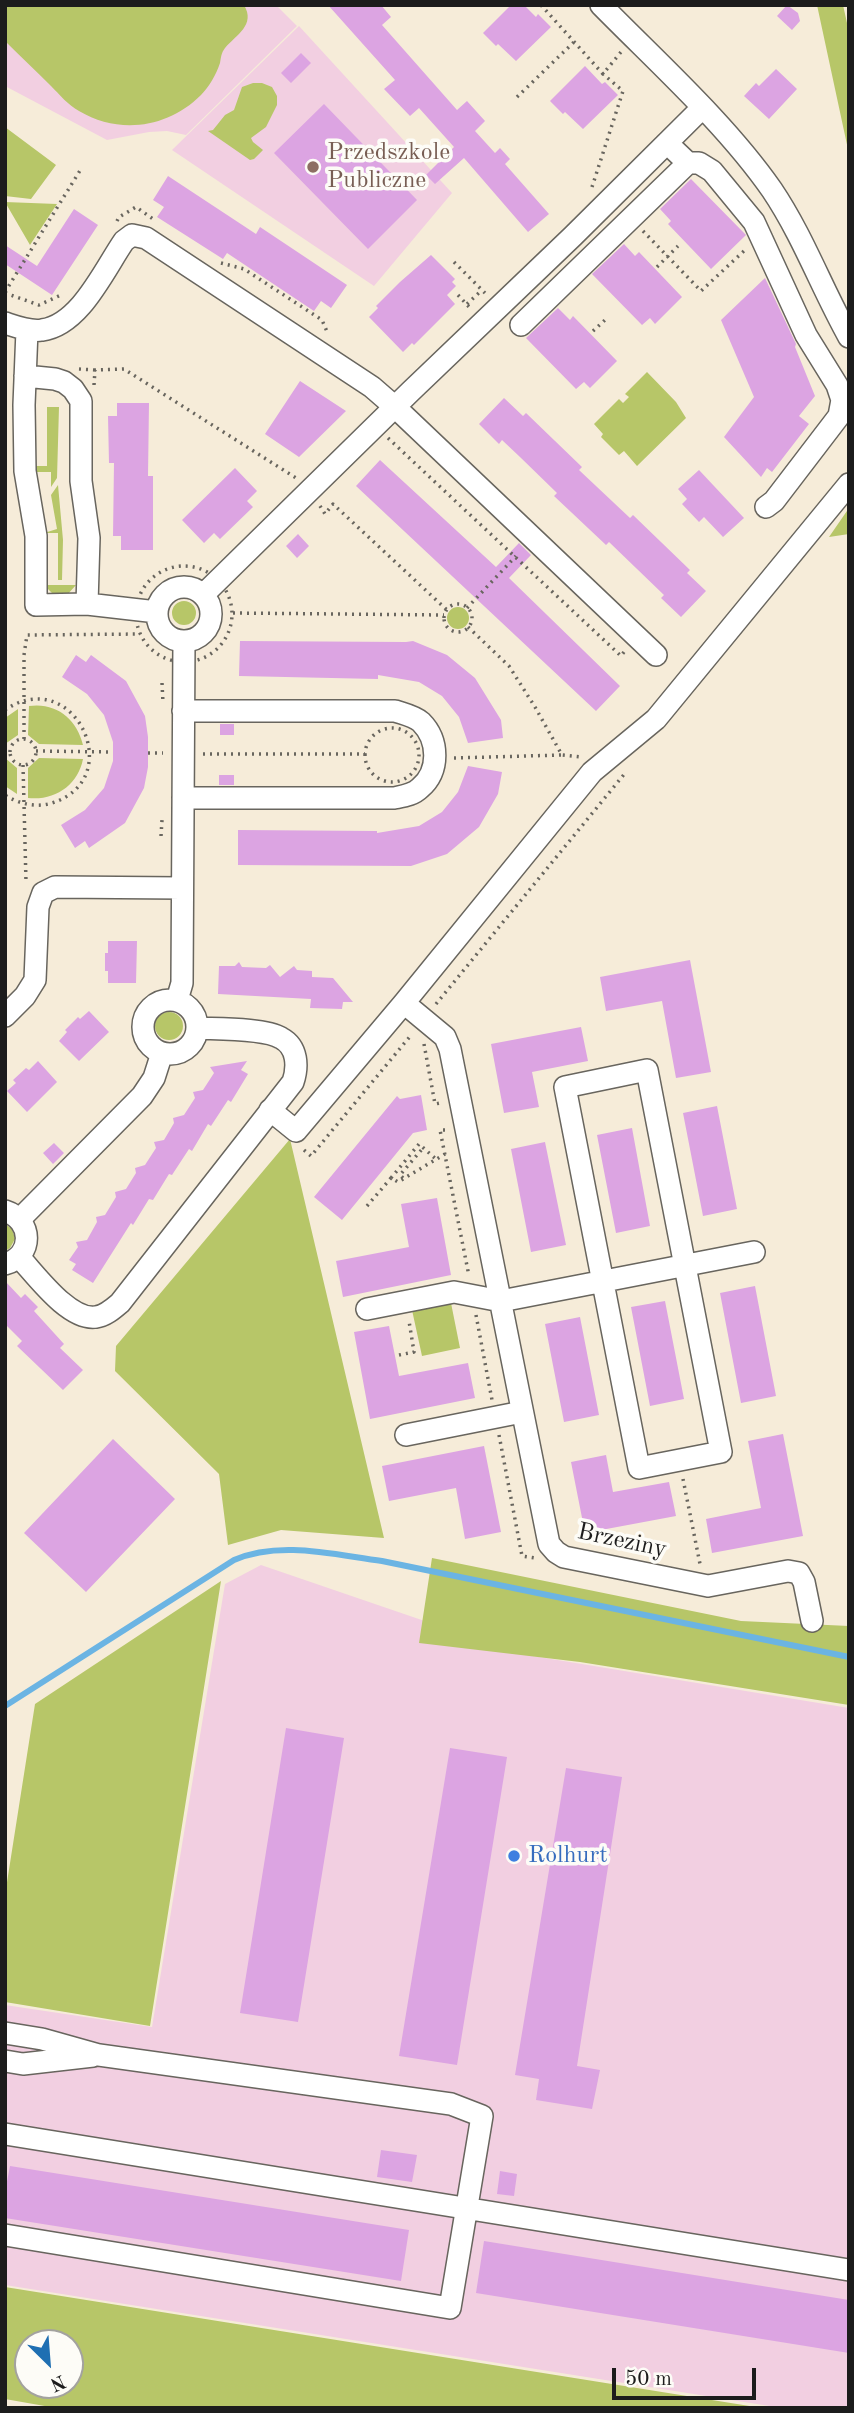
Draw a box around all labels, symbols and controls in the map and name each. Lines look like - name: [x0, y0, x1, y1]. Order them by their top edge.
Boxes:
- place label: Przedszkole Publiczne: [327, 139, 450, 195]
- marker: Przedszkole Publiczne: [305, 159, 321, 175]
- street label: Brzeziny: [575, 1517, 669, 1565]
- place label: Rolhurt: [528, 1842, 608, 1870]
- marker: Rolhurt: [506, 1848, 522, 1864]
- north arrow: [14, 2329, 84, 2399]
- scale bar: [616, 2354, 760, 2398]
- text: 50 m: [625, 2369, 672, 2390]
- text: N: [47, 2370, 68, 2393]

